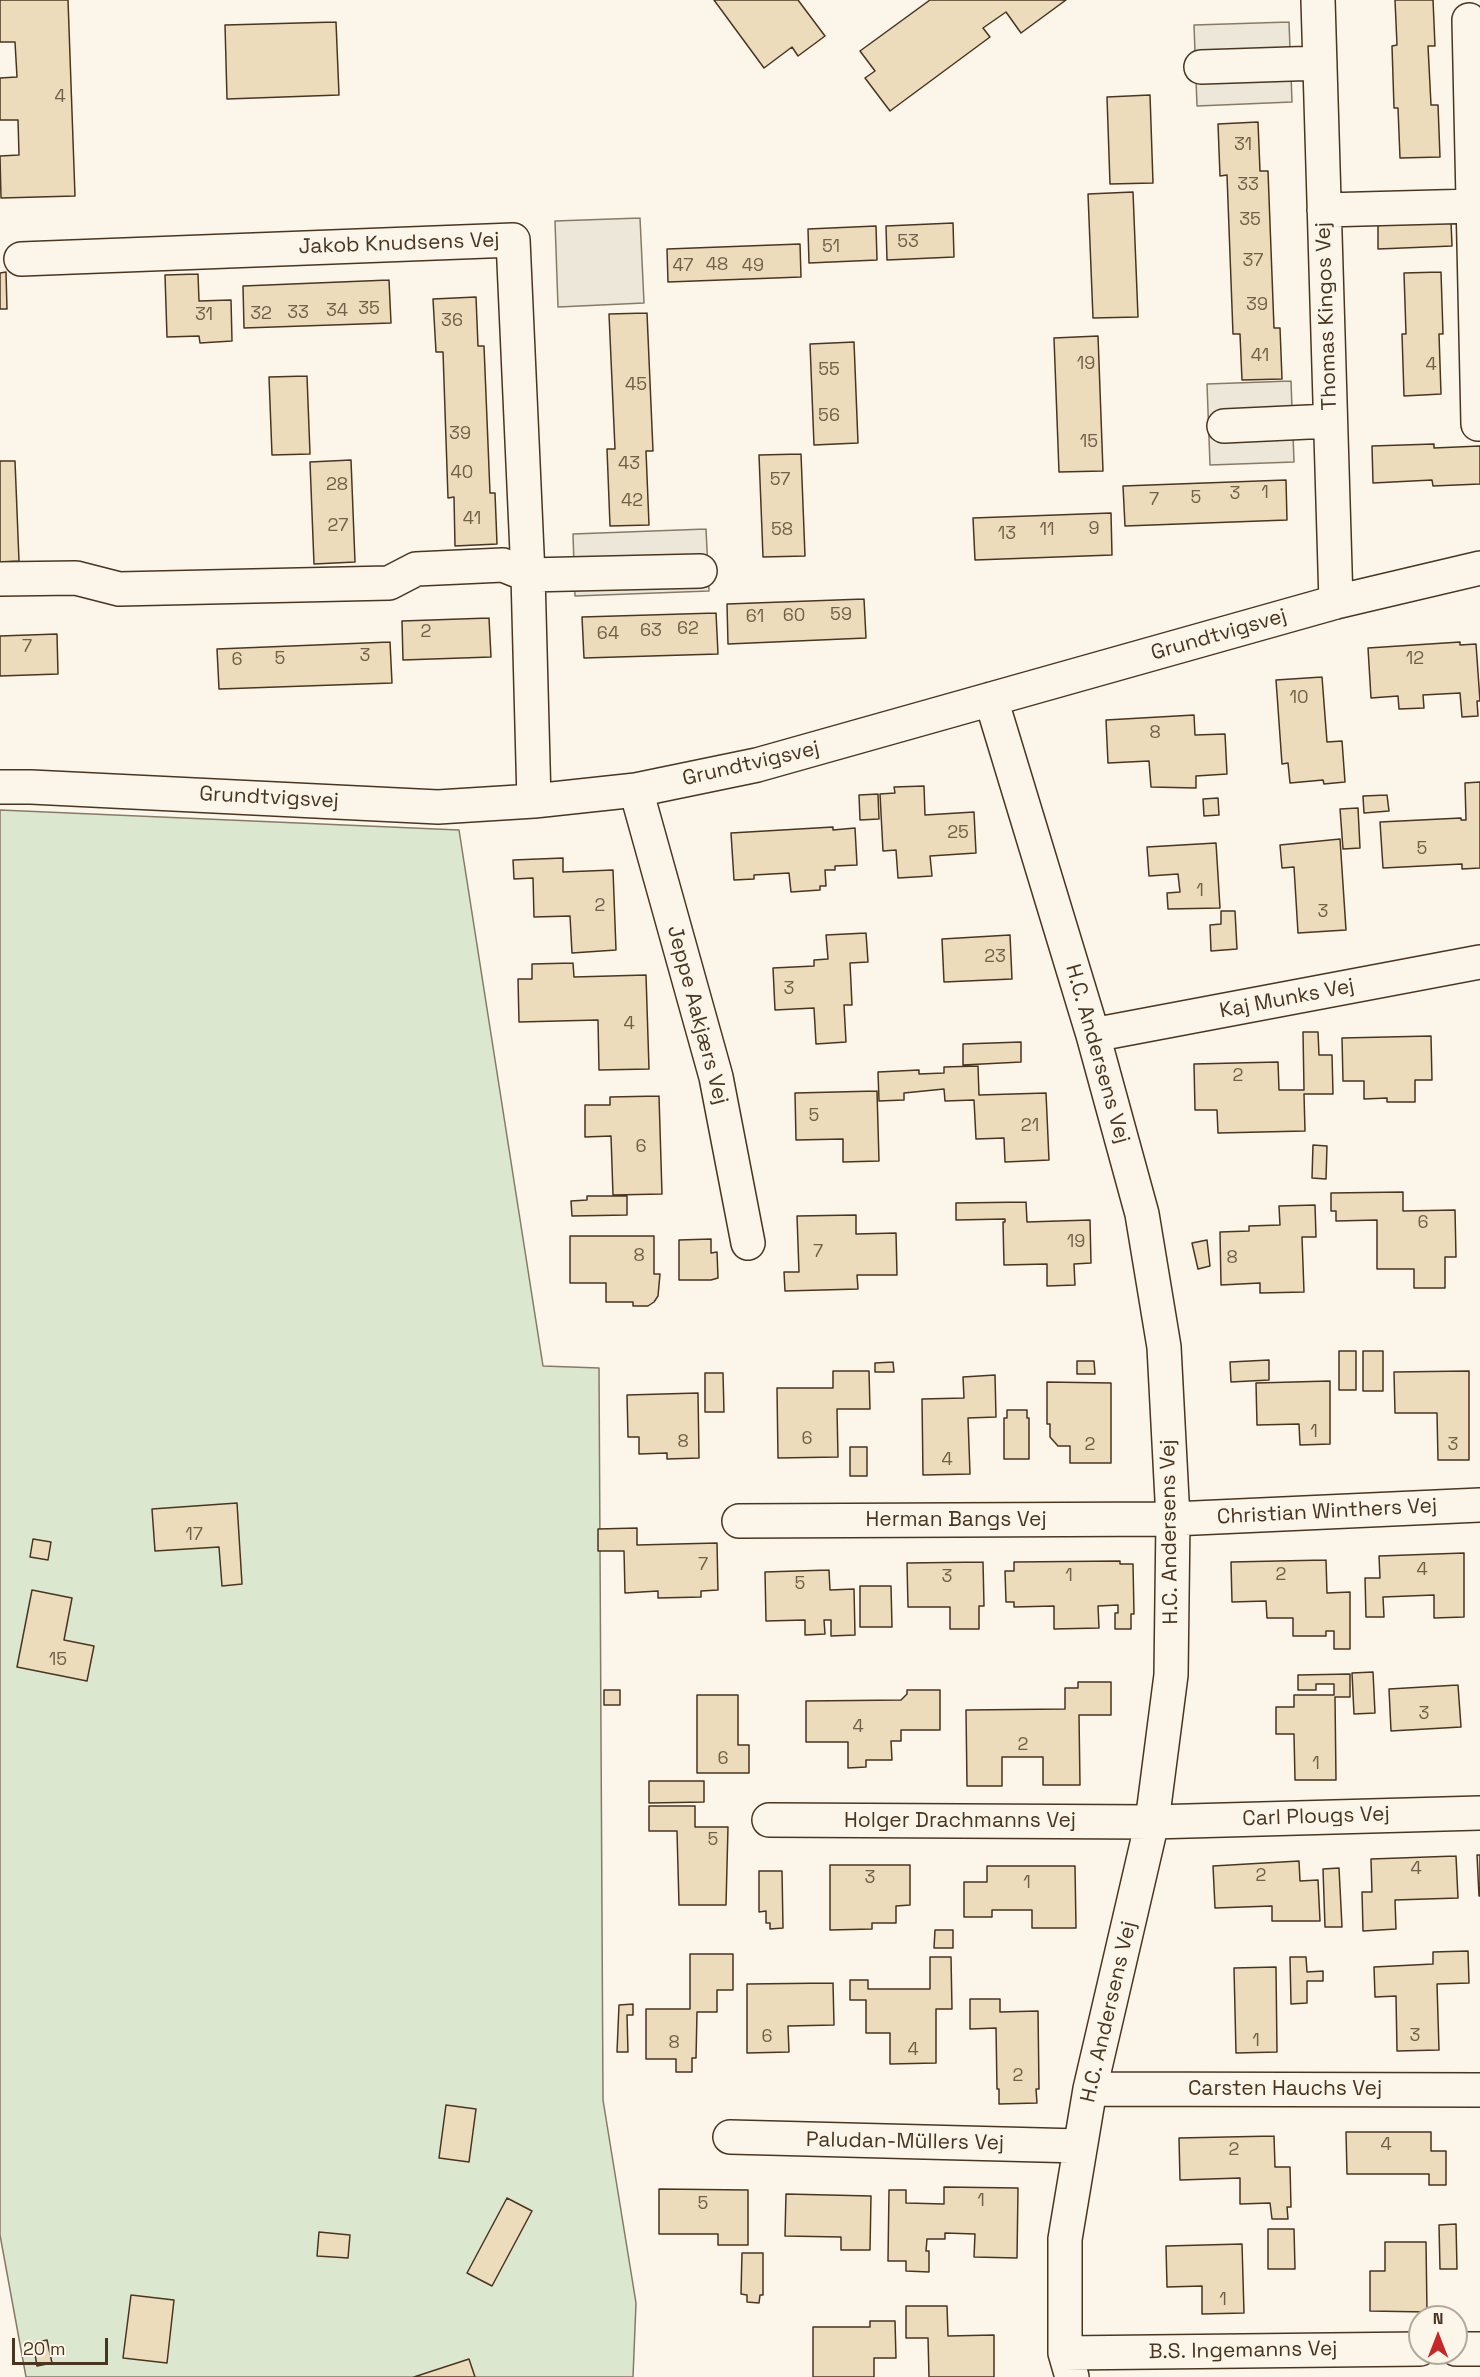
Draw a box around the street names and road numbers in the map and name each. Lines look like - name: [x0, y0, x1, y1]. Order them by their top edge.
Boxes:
- street label: Thomas Kingos Vej: [1311, 221, 1343, 411]
- street label: Jakob Knudsens Vej: [298, 228, 500, 260]
- street label: Grundtvigsvej: [1148, 604, 1290, 666]
- street label: Grundtvigsvej: [680, 736, 822, 792]
- street label: Grundtvigsvej: [199, 782, 339, 814]
- street label: Jeppe Aakjærs Vej: [661, 923, 733, 1107]
- street label: H.C. Andersens Vej: [1059, 961, 1135, 1147]
- street label: Kaj Munks Vej: [1218, 974, 1356, 1024]
- street label: H.C. Andersens Vej: [1156, 1439, 1184, 1625]
- street label: Christian Winthers Vej: [1216, 1494, 1438, 1530]
- street label: Herman Bangs Vej: [865, 1507, 1047, 1533]
- street label: Carl Plougs Vej: [1242, 1802, 1390, 1832]
- street label: Holger Drachmanns Vej: [844, 1808, 1076, 1834]
- street label: H.C. Andersens Vej: [1076, 1919, 1142, 2105]
- street label: Carsten Hauchs Vej: [1188, 2076, 1382, 2102]
- street label: Paludan-Müllers Vej: [806, 2128, 1004, 2156]
- street label: B.S. Ingemanns Vej: [1148, 2337, 1338, 2365]

